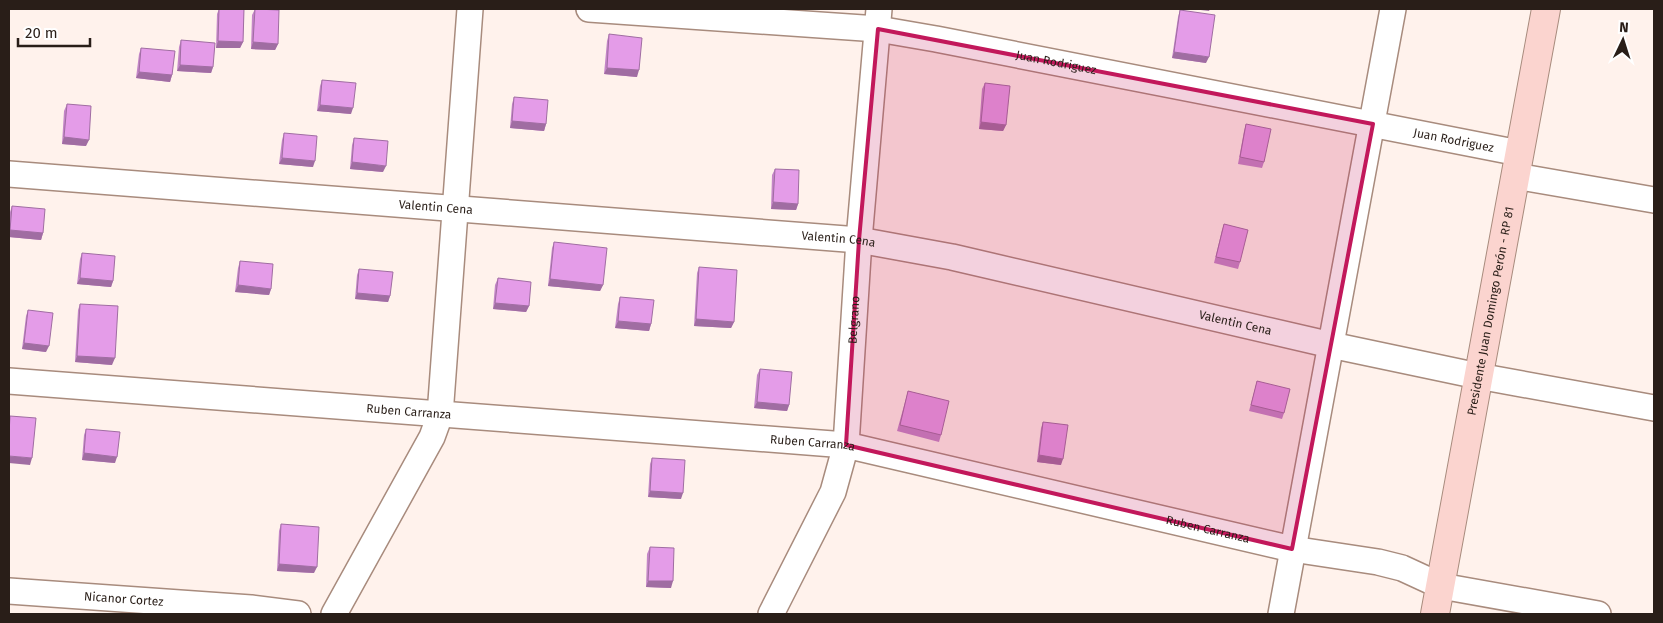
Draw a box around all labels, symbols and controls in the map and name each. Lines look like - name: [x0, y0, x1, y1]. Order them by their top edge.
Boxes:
- scale bar: [18, 15, 90, 47]
- north arrow: [1598, 15, 1648, 65]
- text: N: [1619, 19, 1629, 36]
- text: 20 m: [25, 24, 58, 42]
- street label: Juan Rodriguez: [1015, 48, 1098, 77]
- street label: Juan Rodriguez: [1412, 126, 1495, 155]
- street label: Valentin Cena: [398, 197, 473, 217]
- street label: Presidente Juan Domingo Perón - RP 81: [1465, 206, 1517, 417]
- street label: Valentin Cena: [801, 229, 877, 250]
- street label: Belgrano: [845, 295, 862, 344]
- street label: Valentin Cena: [1198, 308, 1273, 338]
- street label: Ruben Carranza: [366, 401, 452, 422]
- street label: Ruben Carranza: [770, 432, 857, 454]
- street label: Ruben Carranza: [1165, 513, 1251, 546]
- street label: Nicanor Cortez: [83, 589, 164, 609]

